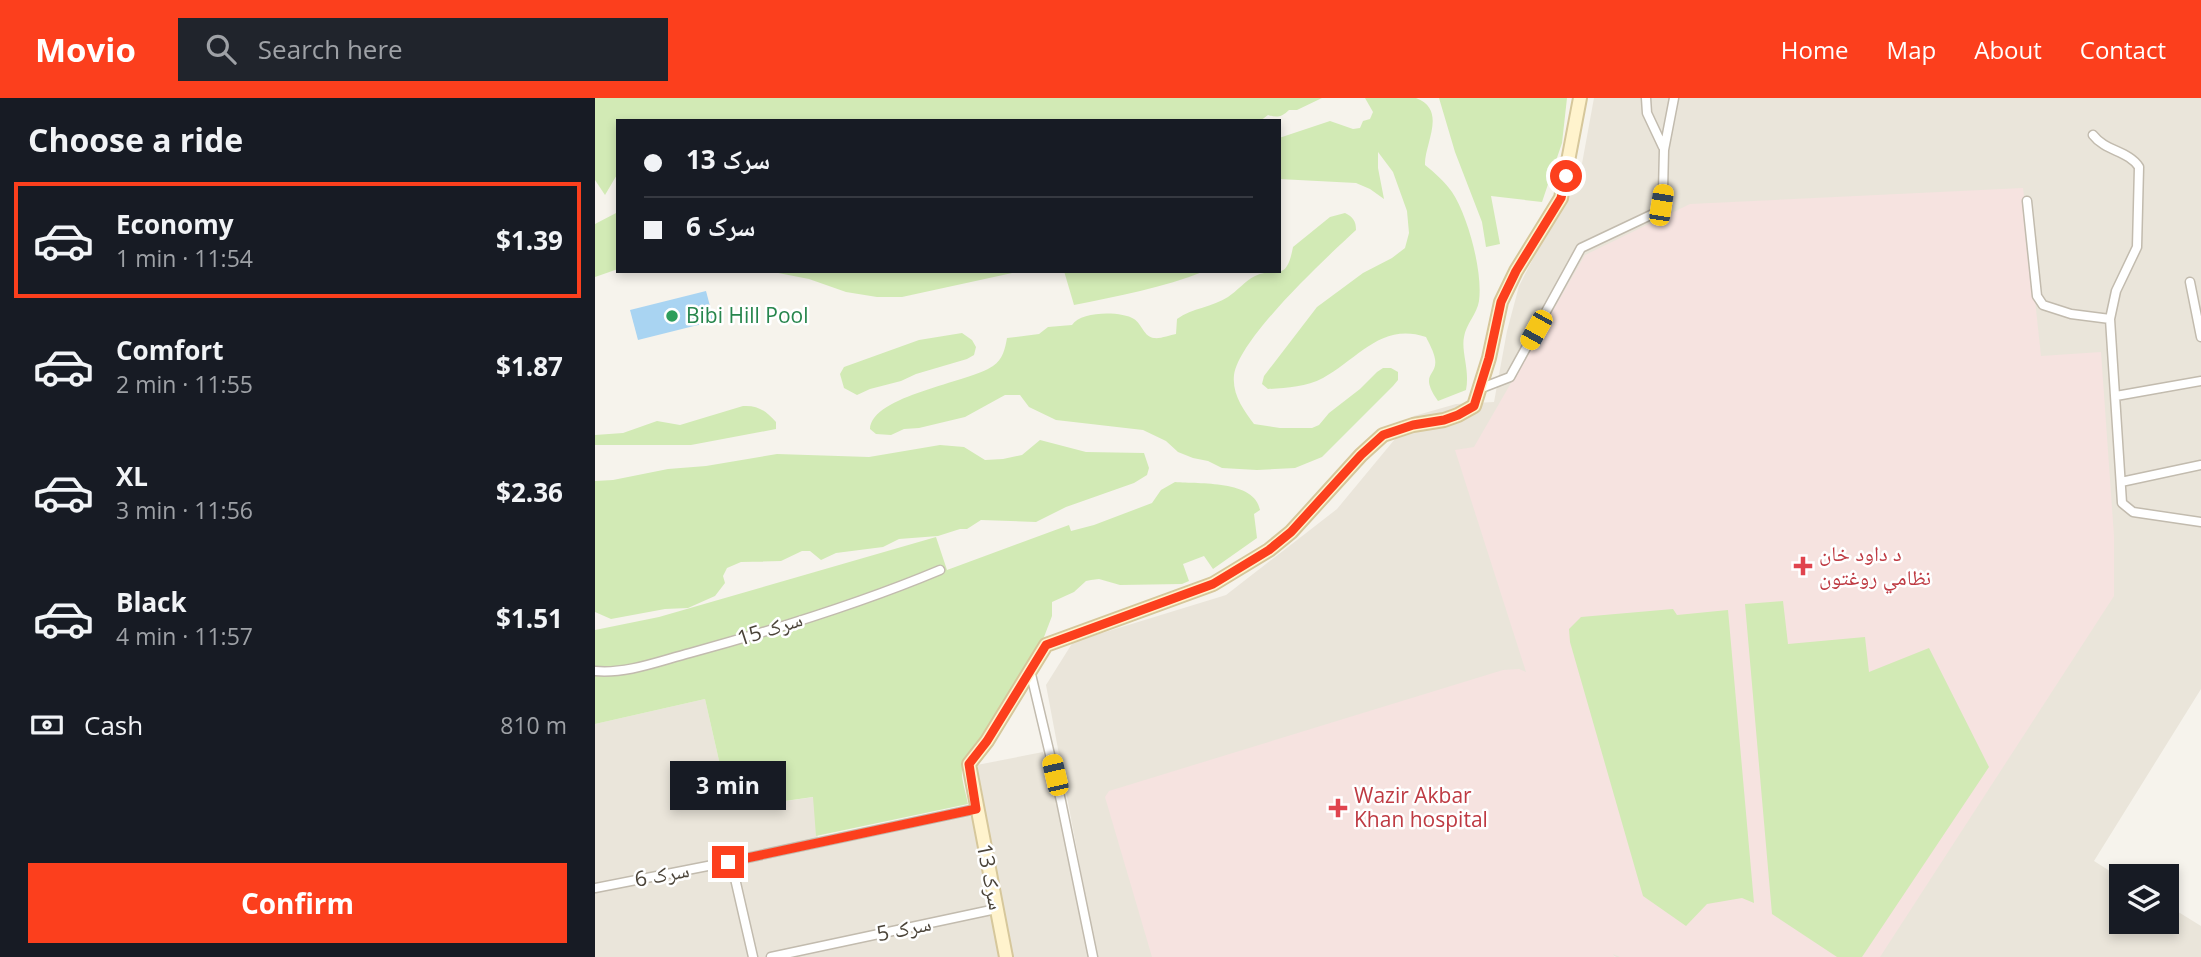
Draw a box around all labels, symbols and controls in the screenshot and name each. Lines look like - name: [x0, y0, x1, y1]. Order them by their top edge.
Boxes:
- search box: [178, 18, 668, 81]
- text: Movio: [35, 27, 136, 72]
- icon: search: [202, 30, 240, 68]
- text: Search here: [258, 31, 403, 67]
- text: Home: [1781, 33, 1849, 66]
- text: Map: [1887, 33, 1936, 66]
- text: About: [1974, 33, 2042, 66]
- text: Contact: [2080, 33, 2166, 66]
- text: Choose a ride: [28, 118, 243, 161]
- text: سرک 13: [686, 141, 770, 177]
- route start: [1550, 160, 1582, 192]
- car: [1648, 183, 1675, 227]
- text: Economy: [116, 206, 234, 242]
- text: سرک 6: [686, 208, 755, 244]
- icon: car: [32, 209, 95, 272]
- text: $1.39: [496, 222, 563, 258]
- text: 1 min · 11:54: [116, 242, 253, 274]
- place label: Bibi Hill Pool: [686, 301, 809, 329]
- car: [1517, 307, 1556, 353]
- marker: Bibi Hill Pool: [664, 308, 680, 324]
- text: Comfort: [116, 332, 223, 368]
- icon: car: [32, 335, 95, 398]
- text: $1.87: [496, 348, 563, 384]
- text: 2 min · 11:55: [116, 368, 253, 400]
- text: XL: [116, 458, 148, 494]
- icon: car: [32, 461, 95, 524]
- text: $2.36: [496, 474, 563, 510]
- text: 3 min · 11:56: [116, 494, 253, 526]
- place label: د داود خان نظامي روغتون: [1819, 539, 1931, 594]
- marker: د داود خان نظامي روغتون: [1793, 556, 1813, 576]
- text: Black: [116, 584, 187, 620]
- icon: car: [32, 587, 95, 650]
- text: $1.51: [496, 600, 563, 636]
- street label: سرک 15: [734, 604, 806, 652]
- text: 4 min · 11:57: [116, 620, 253, 652]
- icon: cash: [28, 706, 66, 744]
- text: Cash: [84, 707, 143, 743]
- text: 810 m: [500, 709, 567, 741]
- car: [1041, 752, 1070, 798]
- callout: 3 min: [670, 760, 786, 810]
- text: 3 min: [696, 769, 760, 801]
- place label: Wazir Akbar Khan hospital: [1354, 781, 1488, 833]
- marker: Wazir Akbar Khan hospital: [1328, 798, 1348, 818]
- street label: سرک 13: [971, 841, 1011, 912]
- route end: [712, 846, 744, 878]
- street label: سرک 6: [632, 855, 691, 893]
- button: Confirm: [28, 863, 567, 943]
- map controls: [2109, 864, 2179, 934]
- button: layers: [2109, 864, 2179, 934]
- street label: سرک 5: [874, 909, 934, 947]

